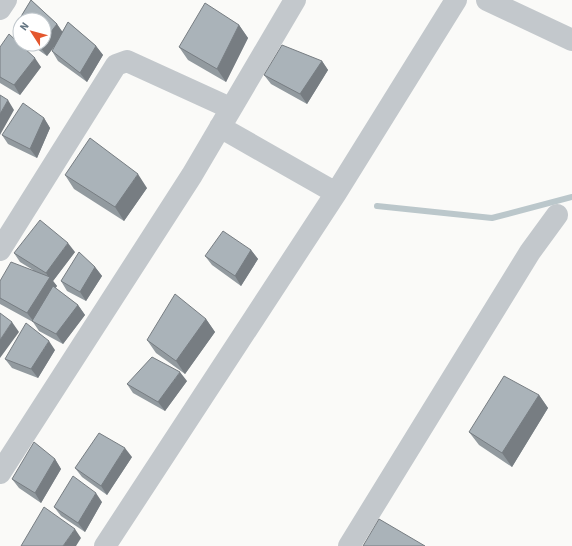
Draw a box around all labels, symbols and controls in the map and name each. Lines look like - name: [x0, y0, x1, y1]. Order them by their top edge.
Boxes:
- north arrow: [12, 12, 52, 52]
- text: N: [16, 19, 33, 34]

